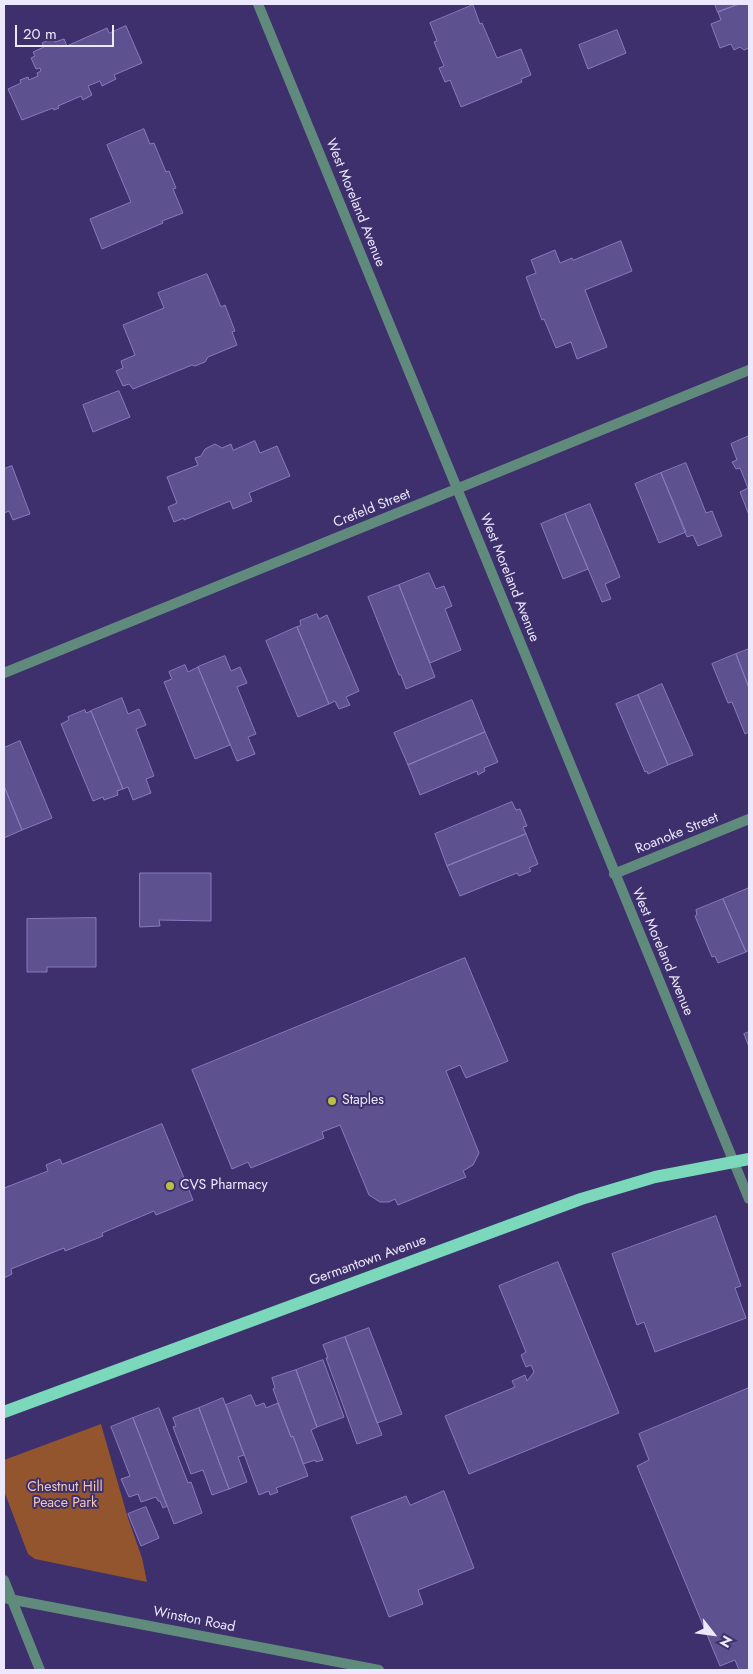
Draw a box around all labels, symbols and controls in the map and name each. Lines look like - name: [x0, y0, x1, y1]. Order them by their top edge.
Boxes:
- scale bar: [18, 15, 116, 47]
- text: 20 m: [23, 23, 57, 45]
- street label: West Moreland Avenue: [322, 136, 388, 270]
- street label: Crefeld Street: [331, 486, 413, 532]
- street label: West Moreland Avenue: [476, 511, 542, 645]
- street label: Roanoke Street: [633, 810, 721, 858]
- street label: West Moreland Avenue: [627, 886, 697, 1018]
- place label: Staples: [342, 1093, 384, 1109]
- marker: Staples: [326, 1095, 338, 1107]
- place label: CVS Pharmacy: [180, 1178, 268, 1194]
- marker: CVS Pharmacy: [164, 1180, 176, 1192]
- street label: Germantown Avenue: [307, 1232, 429, 1290]
- park label: Chestnut Hill Peace Park: [27, 1480, 103, 1512]
- street label: Winston Road: [152, 1604, 236, 1636]
- north arrow: [688, 1609, 738, 1659]
- text: N: [715, 1632, 737, 1651]

